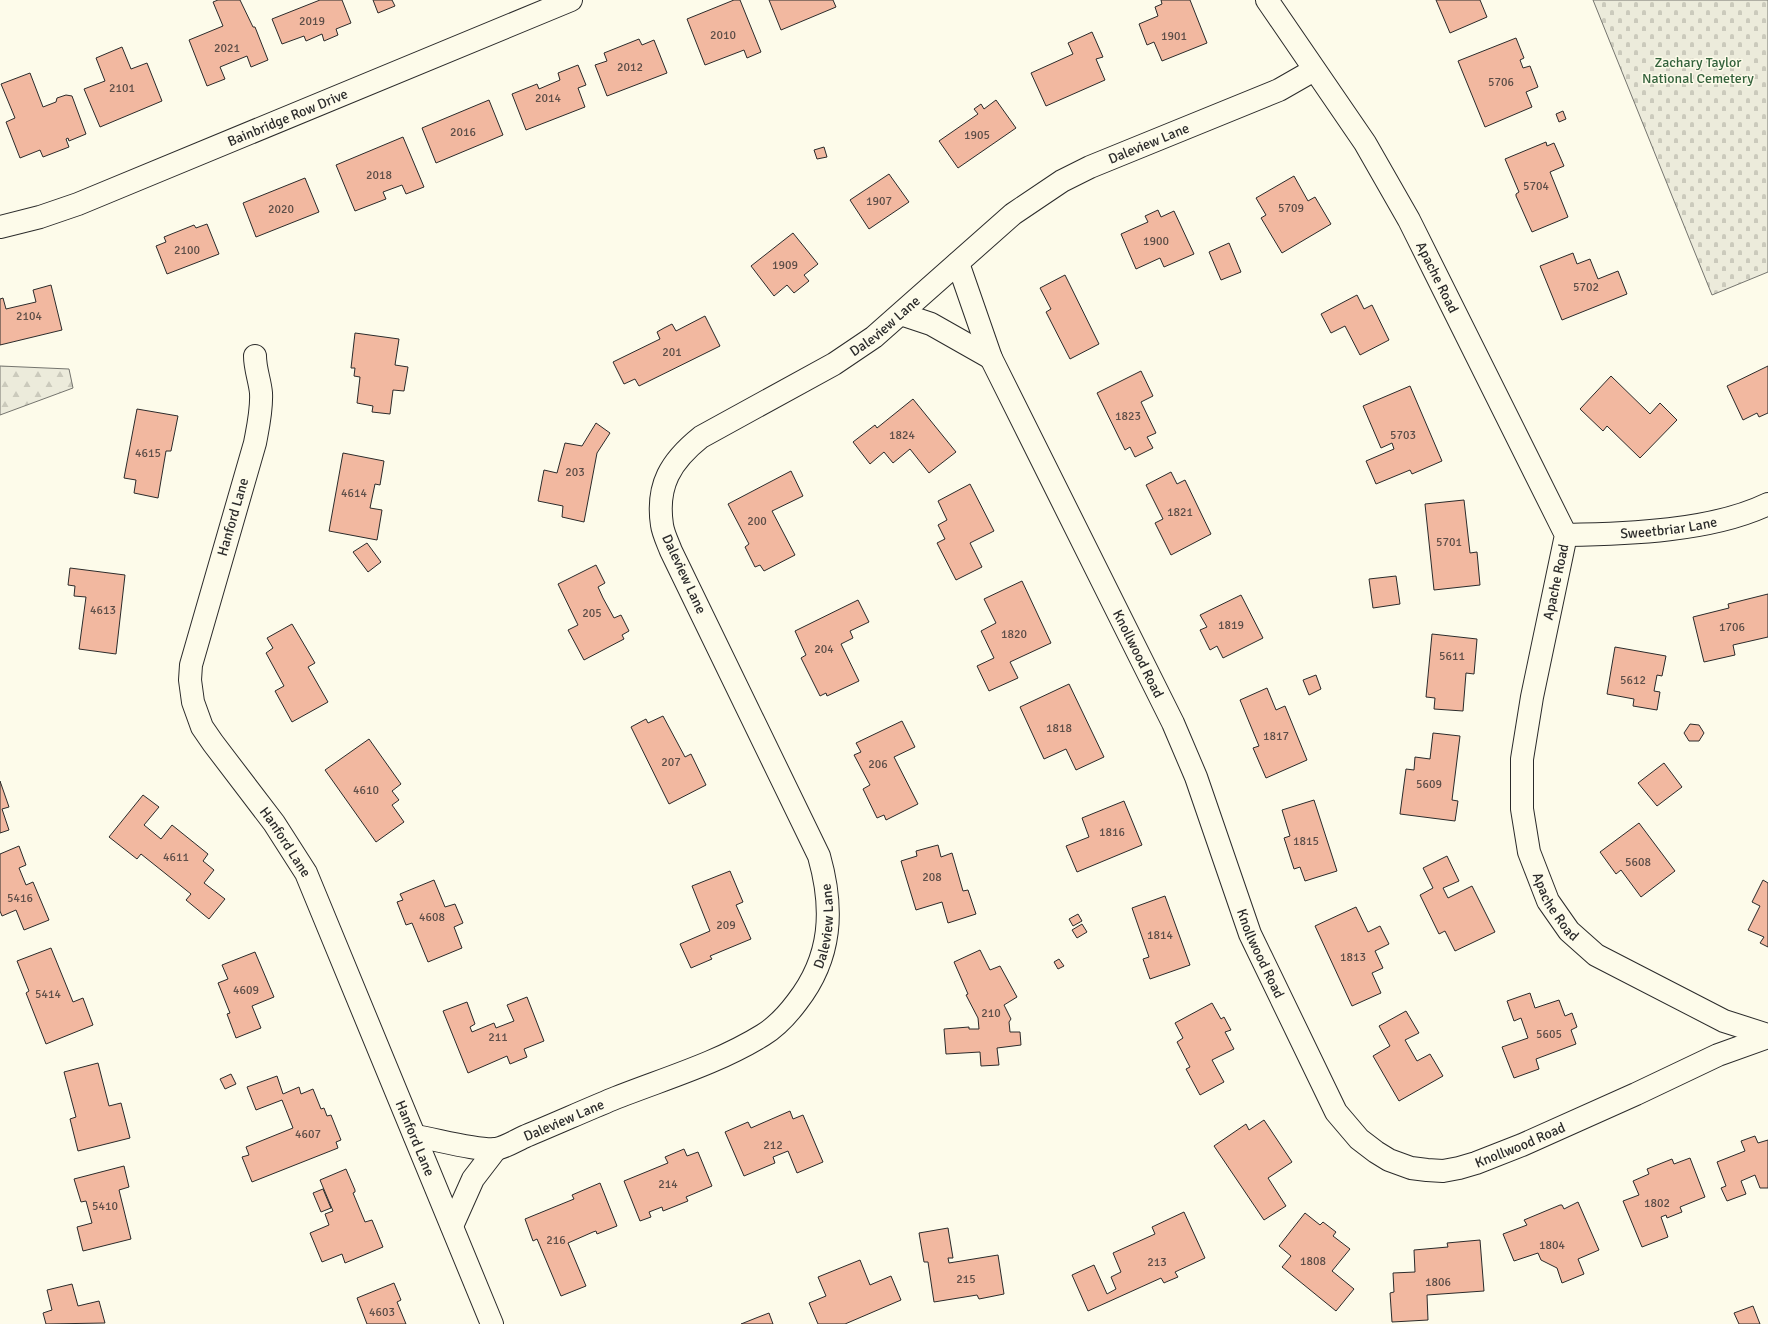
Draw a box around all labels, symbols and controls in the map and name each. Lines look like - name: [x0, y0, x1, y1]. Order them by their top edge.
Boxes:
- house number: 2019: [299, 14, 325, 29]
- house number: 2010: [710, 28, 736, 43]
- house number: 1901: [1161, 29, 1187, 44]
- house number: 2021: [214, 41, 240, 56]
- park label: Zachary Taylor National Cemetery: [1642, 54, 1754, 87]
- house number: 2012: [617, 60, 643, 75]
- house number: 5706: [1488, 75, 1514, 90]
- house number: 2101: [109, 81, 135, 96]
- street label: Bainbridge Row Drive: [225, 85, 350, 150]
- house number: 2014: [535, 91, 561, 106]
- street label: Daleview Lane: [1106, 119, 1192, 167]
- house number: 2016: [450, 125, 476, 140]
- house number: 1905: [964, 128, 990, 143]
- house number: 2018: [366, 168, 392, 183]
- house number: 5704: [1523, 179, 1549, 194]
- house number: 1907: [866, 194, 892, 209]
- house number: 5709: [1278, 201, 1304, 216]
- house number: 2020: [268, 202, 294, 217]
- house number: 1900: [1143, 234, 1169, 249]
- street label: Apache Road: [1413, 239, 1462, 316]
- house number: 2100: [174, 243, 200, 258]
- house number: 1909: [772, 258, 798, 273]
- house number: 5702: [1573, 280, 1599, 295]
- street label: Daleview Lane: [846, 292, 923, 360]
- house number: 2104: [16, 309, 42, 324]
- house number: 201: [662, 345, 682, 360]
- house number: 1823: [1115, 409, 1141, 424]
- house number: 1824: [889, 428, 915, 443]
- house number: 5703: [1390, 428, 1416, 443]
- house number: 4615: [135, 446, 161, 461]
- house number: 203: [565, 465, 585, 480]
- street label: Hanford Lane: [214, 476, 252, 558]
- house number: 4614: [341, 486, 367, 501]
- house number: 1821: [1167, 505, 1193, 520]
- street label: Sweetbriar Lane: [1620, 513, 1719, 542]
- house number: 200: [747, 514, 767, 529]
- street label: Daleview Lane: [658, 532, 710, 616]
- house number: 5701: [1436, 535, 1462, 550]
- street label: Apache Road: [1540, 542, 1572, 622]
- house number: 4613: [90, 603, 116, 618]
- house number: 205: [582, 606, 602, 621]
- street label: Knollwood Road: [1109, 607, 1168, 701]
- house number: 1819: [1218, 618, 1244, 633]
- house number: 1706: [1719, 620, 1745, 635]
- house number: 1820: [1001, 627, 1027, 642]
- house number: 204: [814, 642, 834, 657]
- house number: 5611: [1439, 649, 1465, 664]
- house number: 5612: [1620, 673, 1646, 688]
- house number: 1818: [1046, 721, 1072, 736]
- house number: 1817: [1263, 729, 1289, 744]
- house number: 207: [661, 755, 681, 770]
- house number: 206: [868, 757, 888, 772]
- house number: 5609: [1416, 777, 1442, 792]
- house number: 4610: [353, 783, 379, 798]
- street label: Hanford Lane: [256, 803, 315, 880]
- house number: 1816: [1099, 825, 1125, 840]
- house number: 1815: [1293, 834, 1319, 849]
- house number: 4611: [163, 850, 189, 865]
- house number: 5608: [1625, 855, 1651, 870]
- house number: 208: [922, 870, 942, 885]
- street label: Apache Road: [1529, 870, 1583, 944]
- street label: Daleview Lane: [809, 883, 836, 971]
- house number: 5416: [7, 891, 33, 906]
- street label: Knollwood Road: [1233, 906, 1288, 1001]
- house number: 4608: [419, 910, 445, 925]
- house number: 209: [716, 918, 736, 933]
- house number: 1814: [1147, 928, 1173, 943]
- house number: 1813: [1340, 950, 1366, 965]
- house number: 4609: [233, 983, 259, 998]
- house number: 5414: [35, 987, 61, 1002]
- house number: 210: [981, 1006, 1001, 1021]
- house number: 5605: [1536, 1027, 1562, 1042]
- house number: 211: [488, 1030, 508, 1045]
- street label: Daleview Lane: [521, 1095, 607, 1145]
- street label: Hanford Lane: [392, 1098, 439, 1179]
- street label: Knollwood Road: [1472, 1118, 1568, 1171]
- house number: 4607: [295, 1127, 321, 1142]
- house number: 212: [763, 1138, 783, 1153]
- house number: 214: [658, 1177, 678, 1192]
- house number: 1802: [1644, 1196, 1670, 1211]
- house number: 5410: [92, 1199, 118, 1214]
- house number: 216: [546, 1233, 566, 1248]
- house number: 1804: [1539, 1238, 1565, 1253]
- house number: 1808: [1300, 1254, 1326, 1269]
- house number: 213: [1147, 1255, 1167, 1270]
- house number: 215: [956, 1272, 976, 1287]
- house number: 1806: [1425, 1275, 1451, 1290]
- house number: 4603: [369, 1305, 395, 1320]

